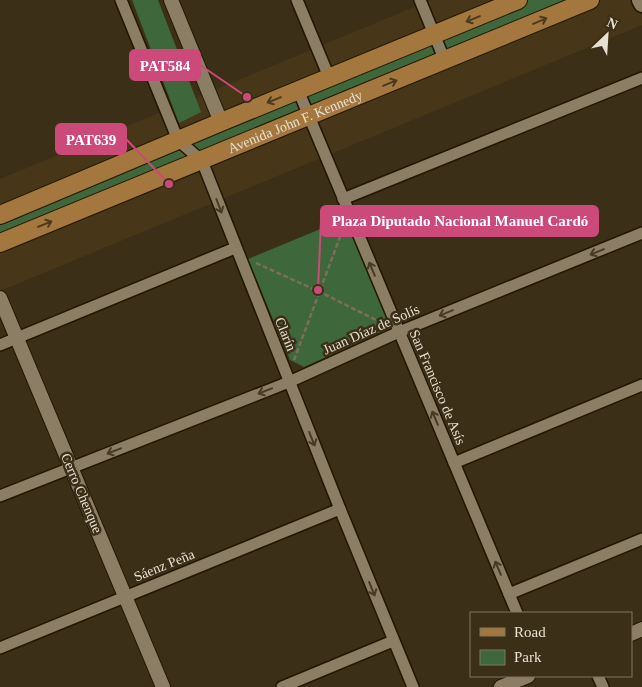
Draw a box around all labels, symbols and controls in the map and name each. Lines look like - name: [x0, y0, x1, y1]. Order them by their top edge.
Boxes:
- north arrow: [582, 10, 632, 60]
- one-way arrow: [466, 14, 481, 24]
- text: N: [605, 15, 620, 33]
- one-way arrow: [532, 16, 547, 25]
- callout: PAT584: [130, 50, 200, 80]
- text: PAT584: [140, 58, 191, 74]
- one-way arrow: [382, 78, 397, 87]
- street label: Avenida John F. Kennedy: [226, 88, 365, 156]
- one-way arrow: [267, 95, 282, 105]
- callout: PAT639: [56, 124, 126, 154]
- text: PAT639: [66, 132, 116, 148]
- one-way arrow: [215, 198, 224, 213]
- callout: Plaza Diputado Nacional Manuel Cardó: [321, 206, 598, 236]
- text: Plaza Diputado Nacional Manuel Cardó: [332, 213, 588, 229]
- one-way arrow: [37, 219, 52, 229]
- one-way arrow: [590, 247, 605, 257]
- one-way arrow: [367, 262, 377, 277]
- street label: Juan Díaz de Solís: [321, 301, 422, 357]
- one-way arrow: [439, 309, 455, 318]
- street label: Clarín: [272, 315, 299, 353]
- street label: San Francisco de Asís: [407, 328, 469, 447]
- one-way arrow: [258, 387, 273, 396]
- one-way arrow: [430, 411, 440, 426]
- one-way arrow: [308, 431, 317, 446]
- one-way arrow: [107, 446, 122, 456]
- street label: Cerro Chenque: [58, 451, 105, 535]
- street label: Sáenz Peña: [132, 546, 197, 584]
- one-way arrow: [493, 561, 503, 576]
- one-way arrow: [368, 581, 378, 596]
- legend: [470, 612, 632, 677]
- text: Road: [514, 624, 546, 640]
- text: Park: [514, 649, 542, 665]

